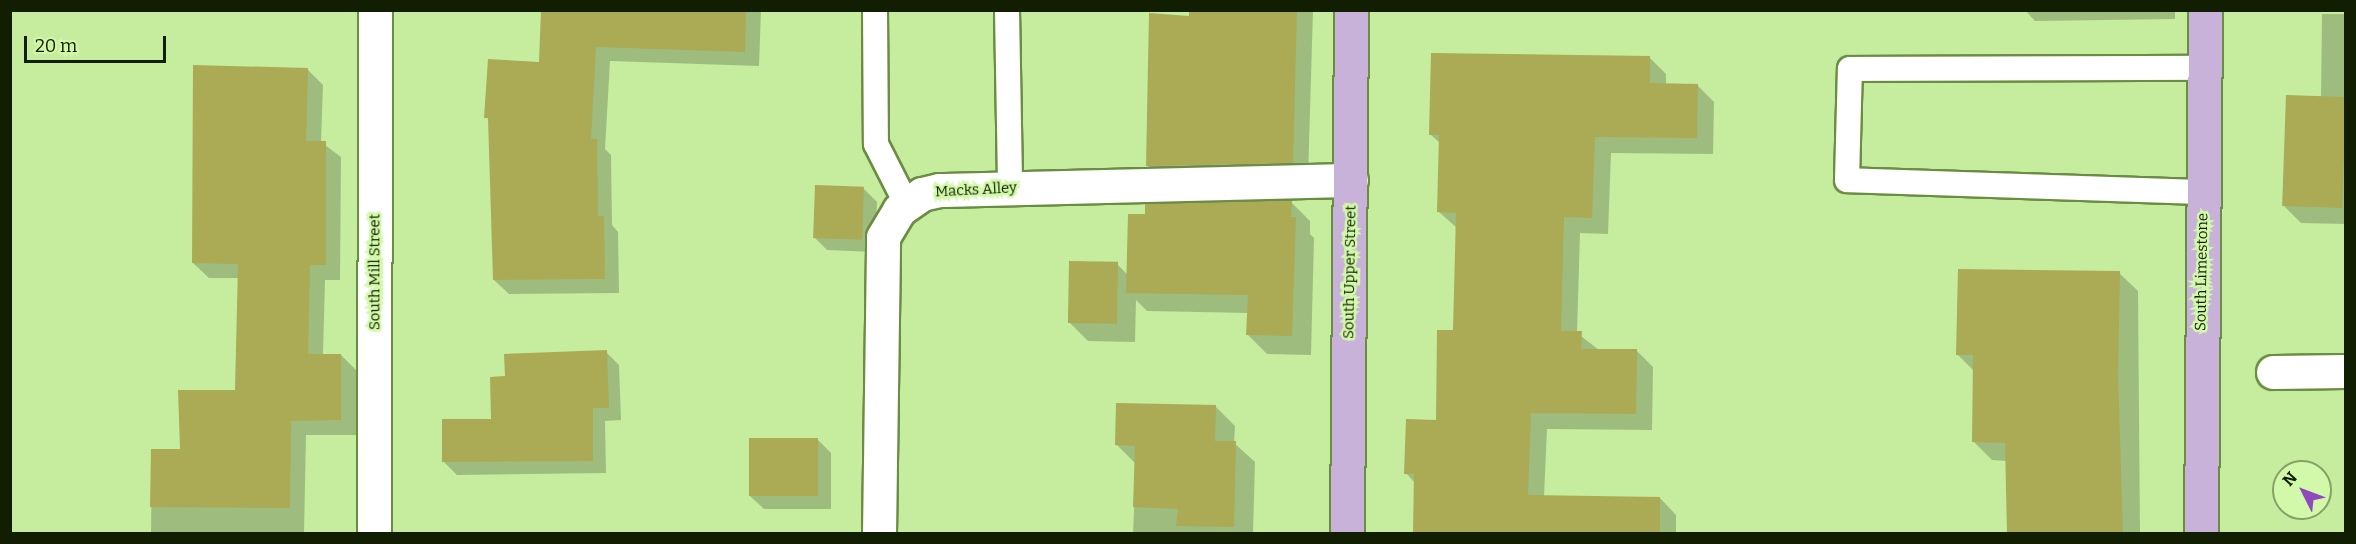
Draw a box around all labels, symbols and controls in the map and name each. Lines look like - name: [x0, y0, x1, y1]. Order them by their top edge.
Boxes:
- scale bar: [27, 24, 170, 62]
- text: 20 m: [35, 35, 77, 57]
- street label: Macks Alley: [935, 179, 1017, 201]
- street label: South Upper Street: [1340, 205, 1360, 339]
- street label: South Limestone: [2192, 213, 2212, 331]
- street label: South Mill Street: [366, 214, 384, 330]
- north arrow: [2272, 460, 2332, 520]
- text: N: [2279, 468, 2301, 490]

